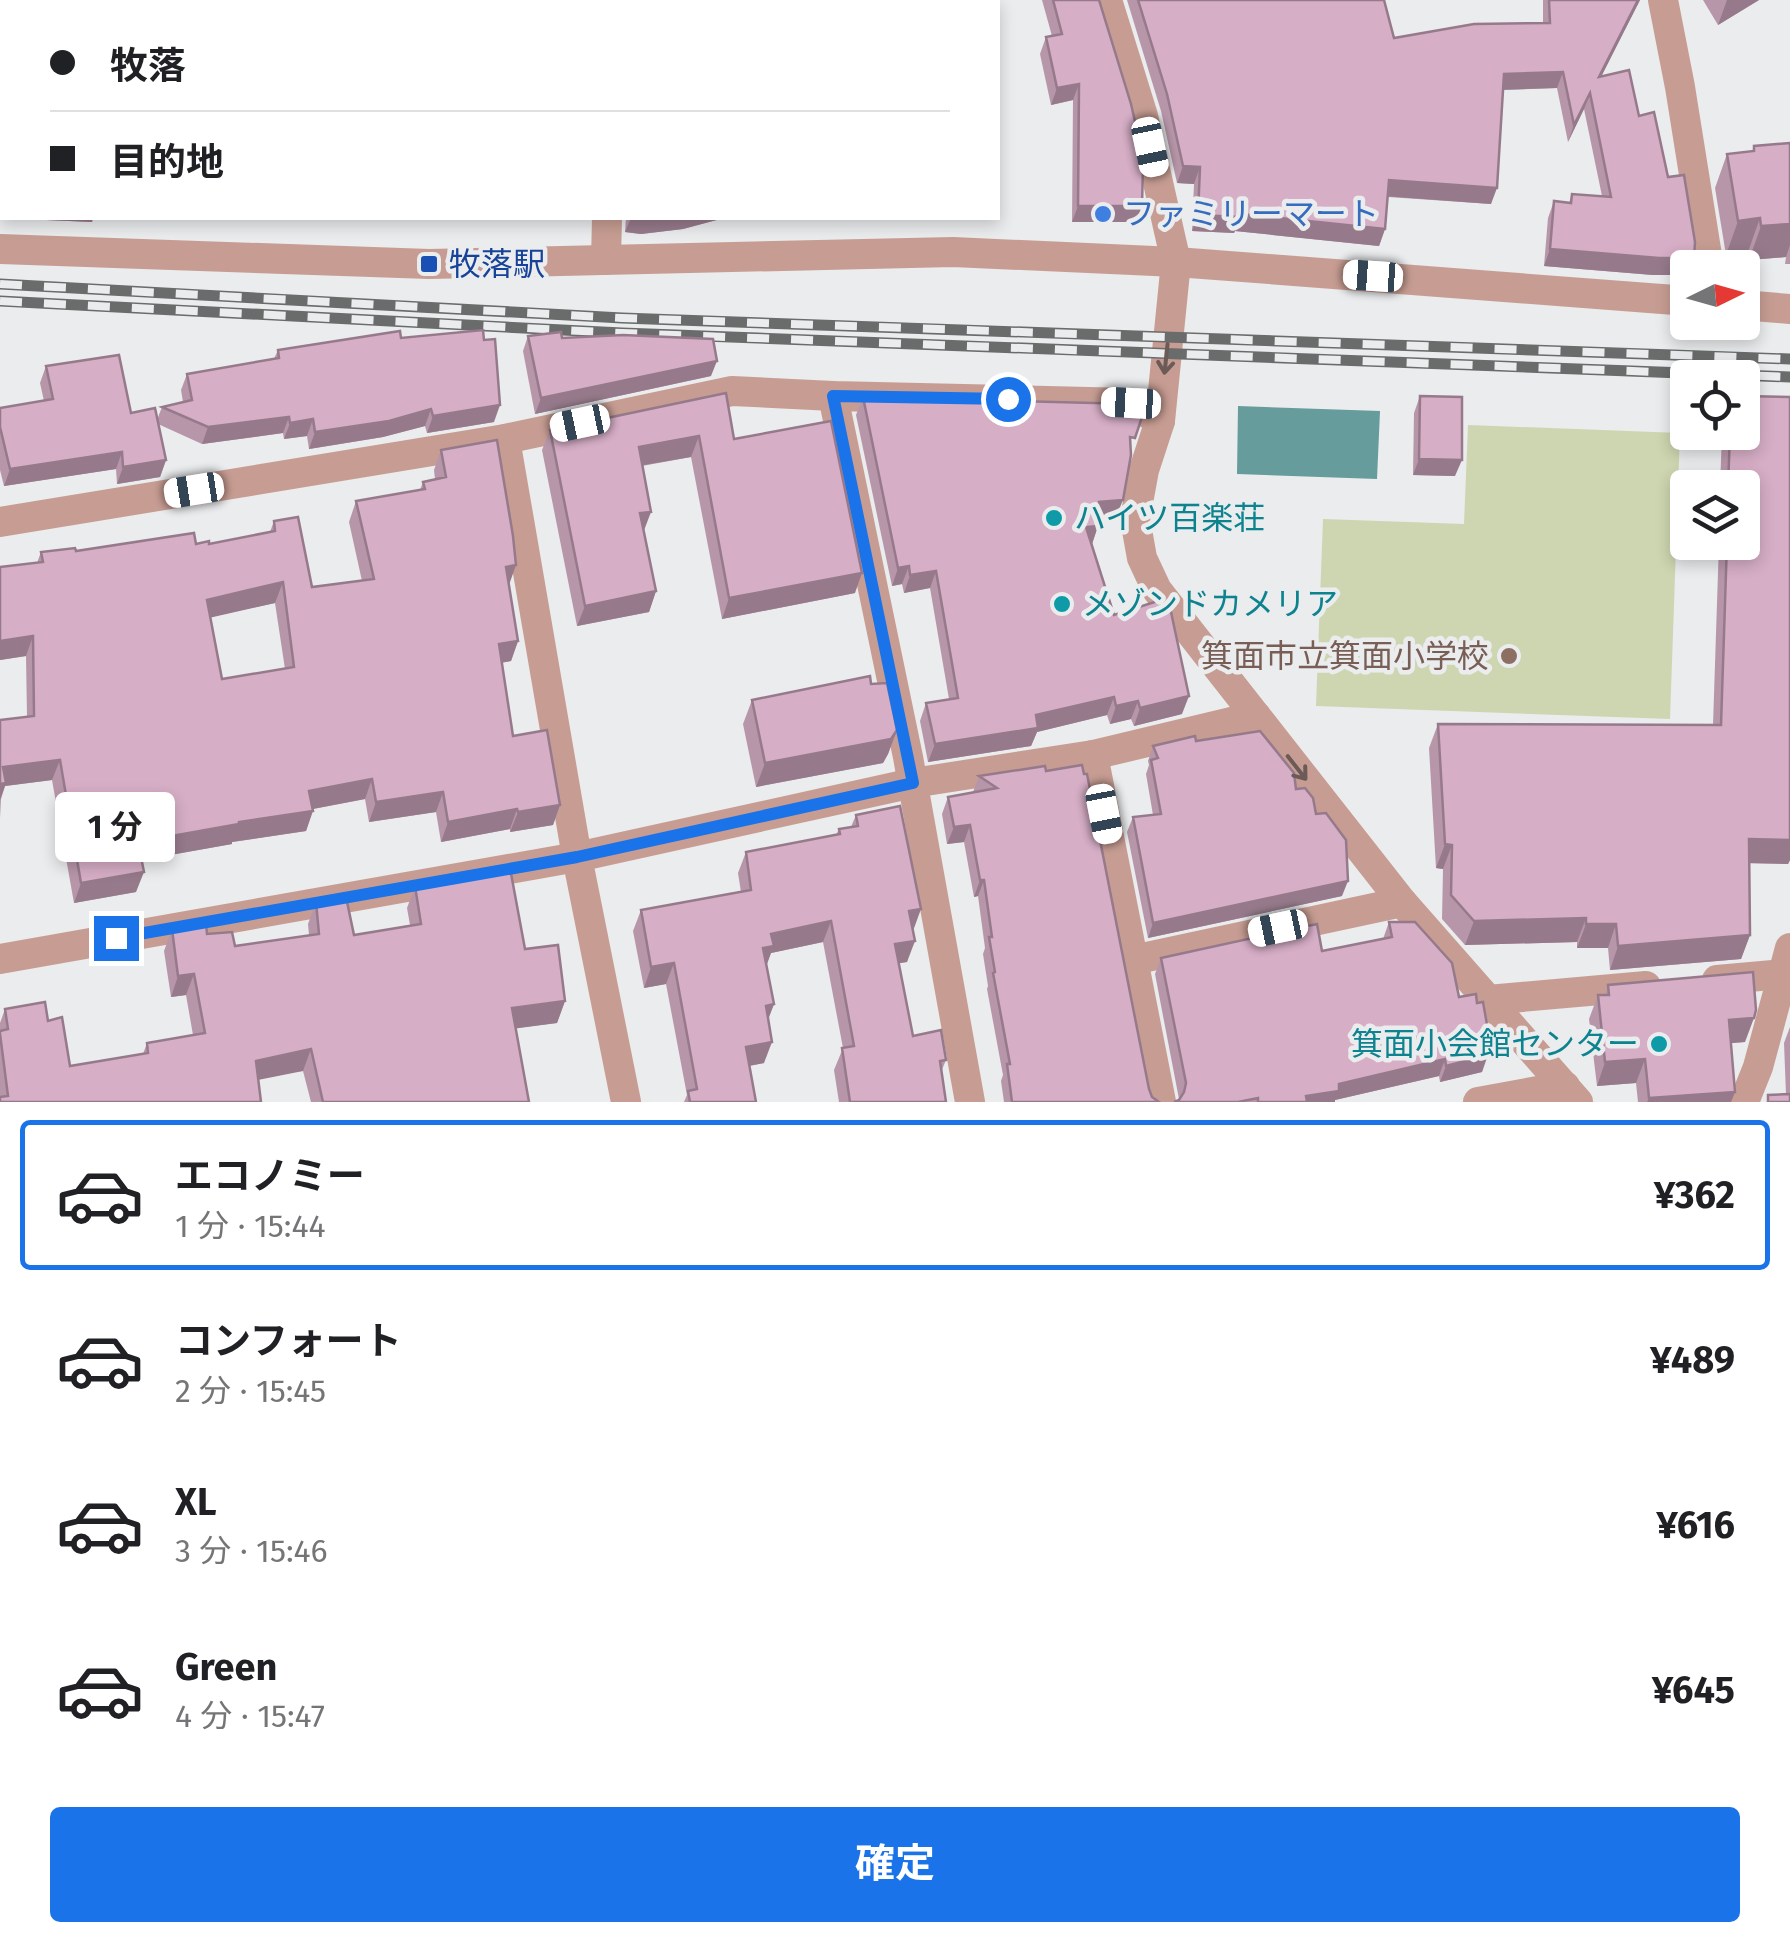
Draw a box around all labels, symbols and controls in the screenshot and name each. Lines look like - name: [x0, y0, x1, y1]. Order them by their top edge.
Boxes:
- text: 牧落: [110, 43, 186, 89]
- car: [1129, 115, 1171, 179]
- text: 目的地: [110, 139, 224, 185]
- place label: ファミリーマート: [1123, 195, 1379, 233]
- marker: ファミリーマート: [1092, 203, 1114, 225]
- place label: 牧落駅: [449, 245, 545, 283]
- north arrow: [1670, 250, 1760, 340]
- map controls: [1670, 250, 1760, 560]
- marker: 牧落駅: [418, 253, 440, 275]
- car: [1342, 259, 1404, 293]
- one-way arrow: [1156, 342, 1175, 374]
- button: locate: [1670, 360, 1760, 450]
- route start: [986, 377, 1031, 422]
- car: [1100, 386, 1162, 420]
- car: [548, 402, 612, 444]
- car: [162, 470, 226, 510]
- button: layers: [1670, 470, 1760, 560]
- place label: ハイツ百楽荘: [1074, 499, 1265, 537]
- marker: ハイツ百楽荘: [1043, 507, 1065, 529]
- place label: メゾンドカメリア: [1082, 585, 1338, 623]
- marker: メゾンドカメリア: [1051, 593, 1073, 615]
- place label: 箕面市立箕面小学校: [1201, 637, 1489, 675]
- marker: 箕面市立箕面小学校: [1498, 645, 1520, 667]
- one-way arrow: [1285, 754, 1307, 780]
- car: [1084, 782, 1124, 846]
- callout: 1 分: [56, 793, 176, 863]
- text: 1 分: [88, 808, 142, 846]
- car: [1246, 907, 1310, 949]
- route end: [94, 916, 139, 961]
- place label: 箕面小会館センター: [1351, 1025, 1639, 1063]
- marker: 箕面小会館センター: [1648, 1033, 1670, 1055]
- icon: car: [55, 1150, 145, 1240]
- text: エコノミー: [175, 1153, 365, 1199]
- text: ¥362: [1654, 1172, 1735, 1218]
- text: 1 分 · 15:44: [175, 1207, 325, 1245]
- icon: car: [55, 1315, 145, 1405]
- text: コンフォート: [175, 1318, 402, 1364]
- text: ¥489: [1650, 1337, 1735, 1383]
- text: 2 分 · 15:45: [175, 1372, 326, 1410]
- text: XL: [175, 1479, 217, 1525]
- icon: car: [55, 1480, 145, 1570]
- text: ¥616: [1656, 1502, 1735, 1548]
- text: 3 分 · 15:46: [175, 1532, 328, 1570]
- text: Green: [175, 1644, 278, 1690]
- icon: car: [55, 1645, 145, 1735]
- text: ¥645: [1652, 1667, 1735, 1713]
- text: 4 分 · 15:47: [175, 1697, 325, 1735]
- button: 確定: [50, 1807, 1740, 1922]

